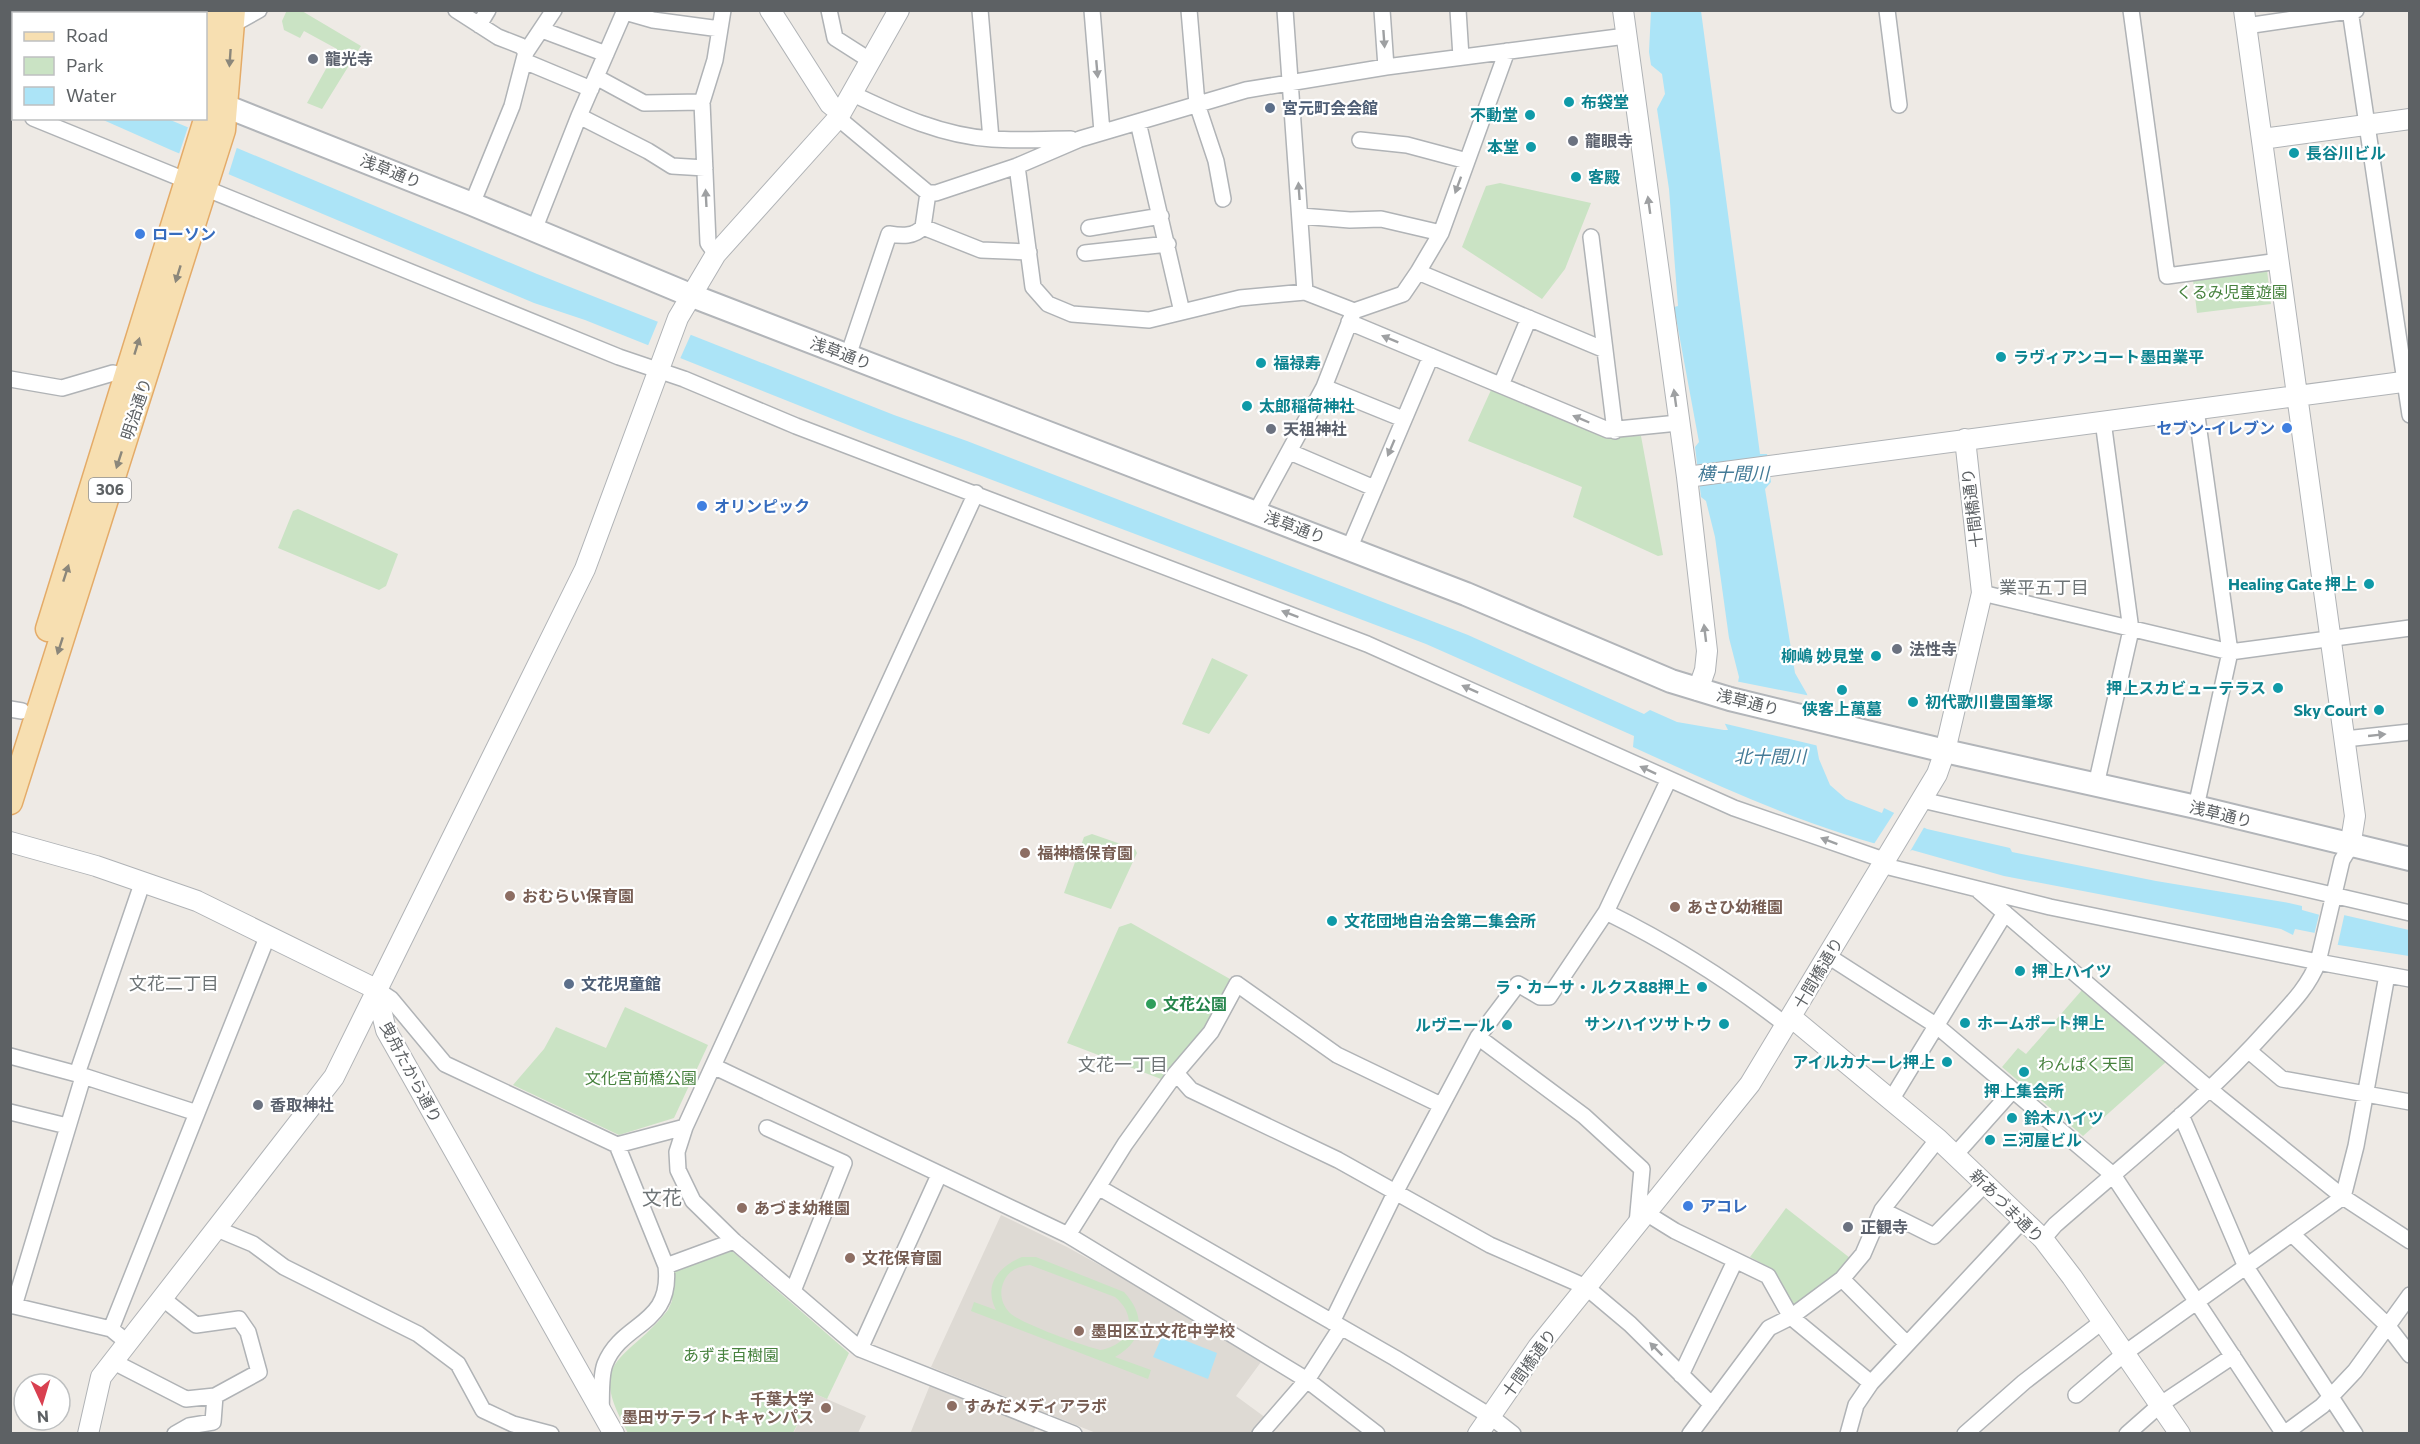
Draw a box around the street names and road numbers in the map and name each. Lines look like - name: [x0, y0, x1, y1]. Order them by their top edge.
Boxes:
- street label: 浅草通り: [358, 150, 424, 191]
- street label: 浅草通り: [808, 332, 874, 373]
- street label: 明治通り: [117, 375, 154, 442]
- street label: 十間橋通り: [1957, 467, 1986, 549]
- road number: 306: [89, 478, 131, 502]
- street label: 浅草通り: [1262, 506, 1328, 547]
- street label: 浅草通り: [1715, 685, 1781, 718]
- street label: 浅草通り: [2188, 797, 2254, 830]
- street label: 十間橋通り: [1789, 934, 1846, 1012]
- street label: 曳舟たから通り: [377, 1018, 446, 1126]
- street label: 新あづま通り: [1967, 1165, 2048, 1246]
- street label: 十間橋通り: [1497, 1325, 1560, 1401]

